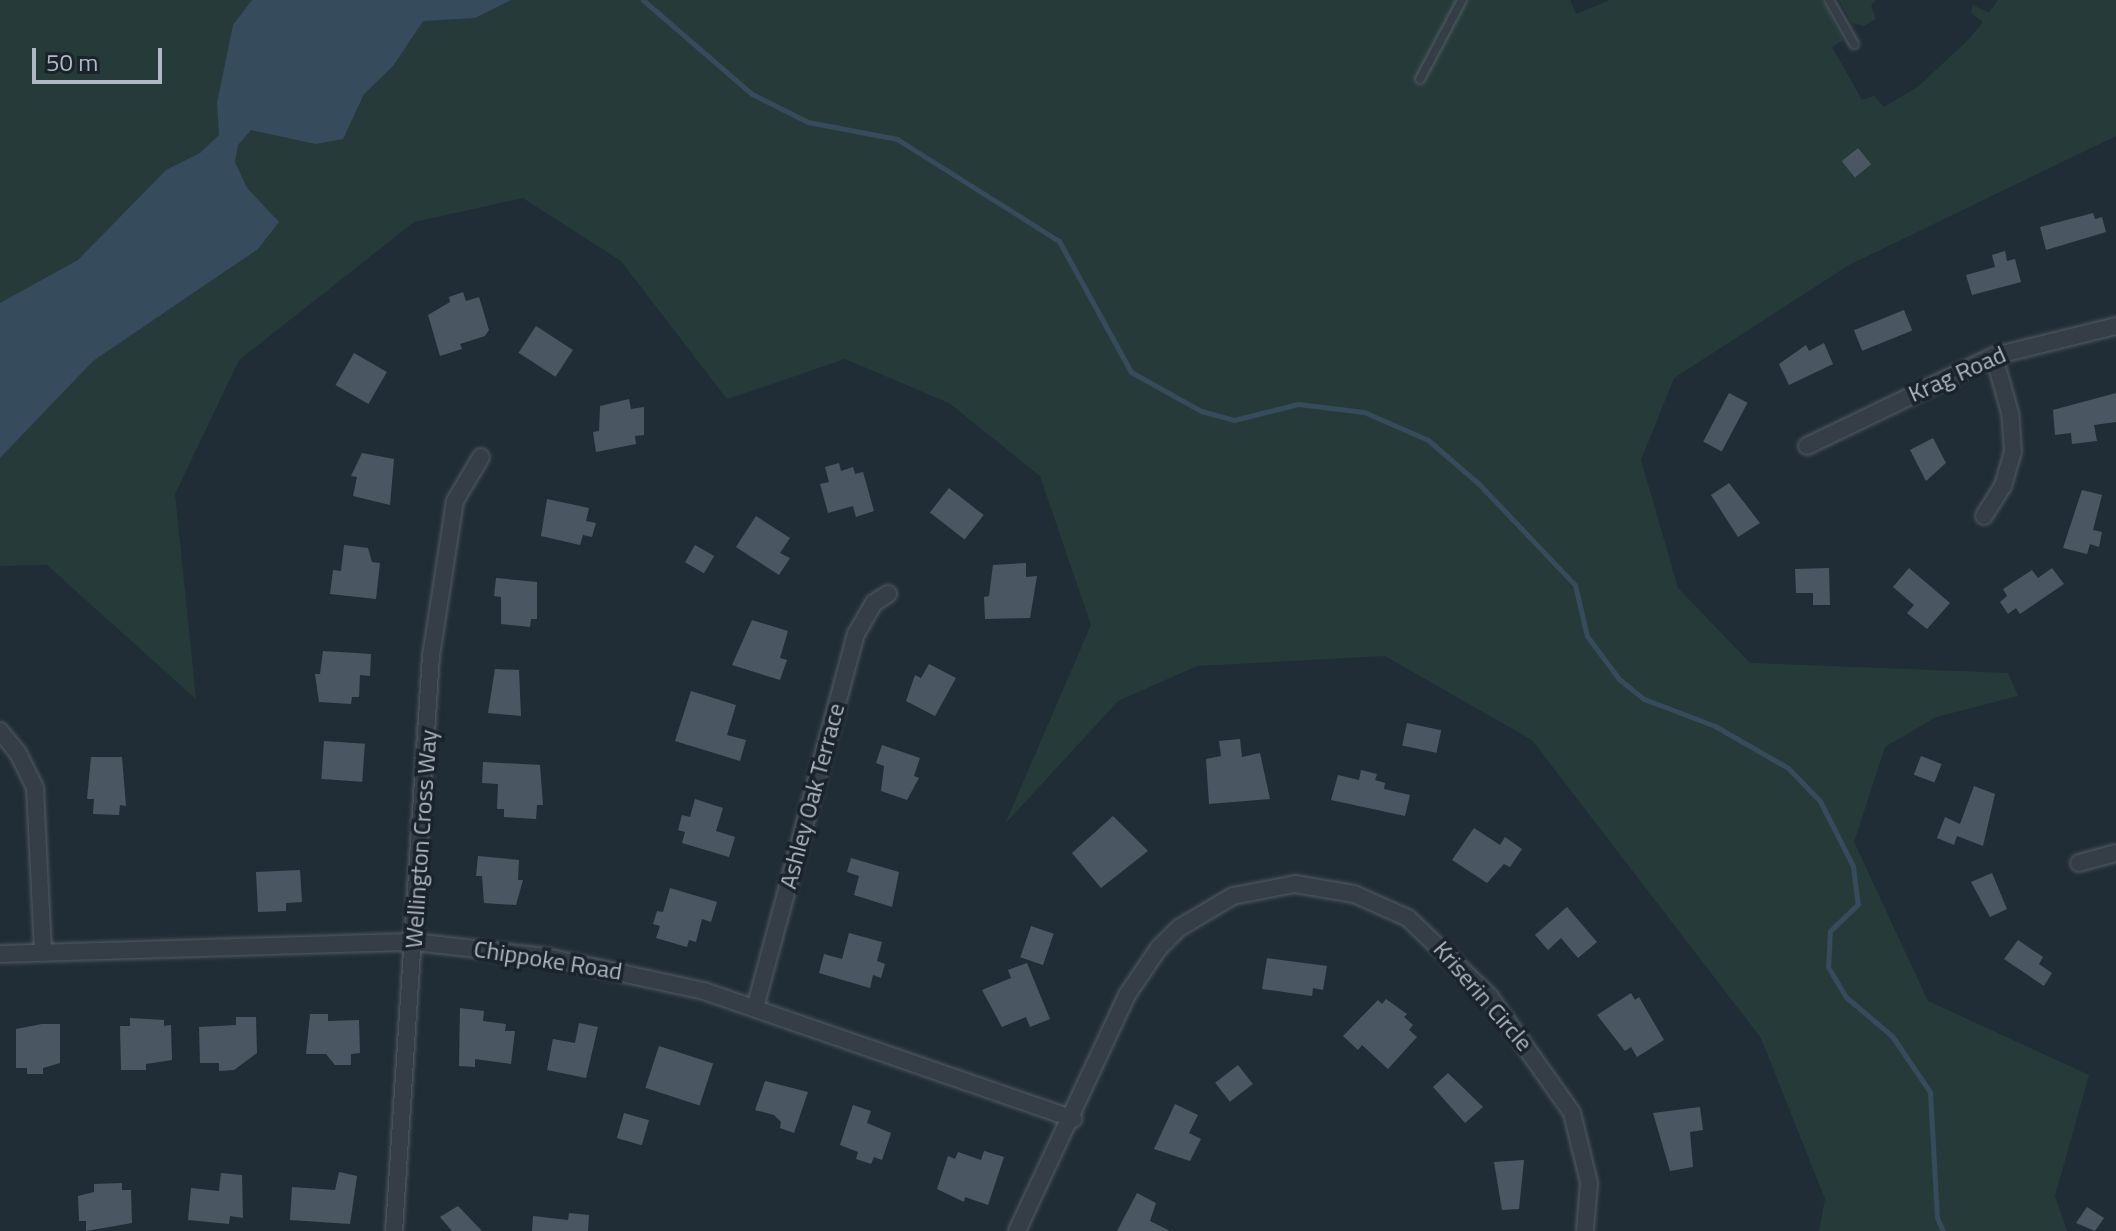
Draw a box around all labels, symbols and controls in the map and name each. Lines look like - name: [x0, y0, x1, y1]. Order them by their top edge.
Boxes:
- scale bar: [36, 32, 166, 82]
- text: 50 m: [46, 44, 98, 80]
- street label: Krag Road: [1904, 340, 2010, 408]
- street label: Ashley Oak Terrace: [773, 700, 851, 892]
- street label: Wellington Cross Way: [399, 729, 443, 949]
- street label: Chippoke Road: [472, 934, 624, 986]
- street label: Kriserin Circle: [1427, 935, 1539, 1057]

